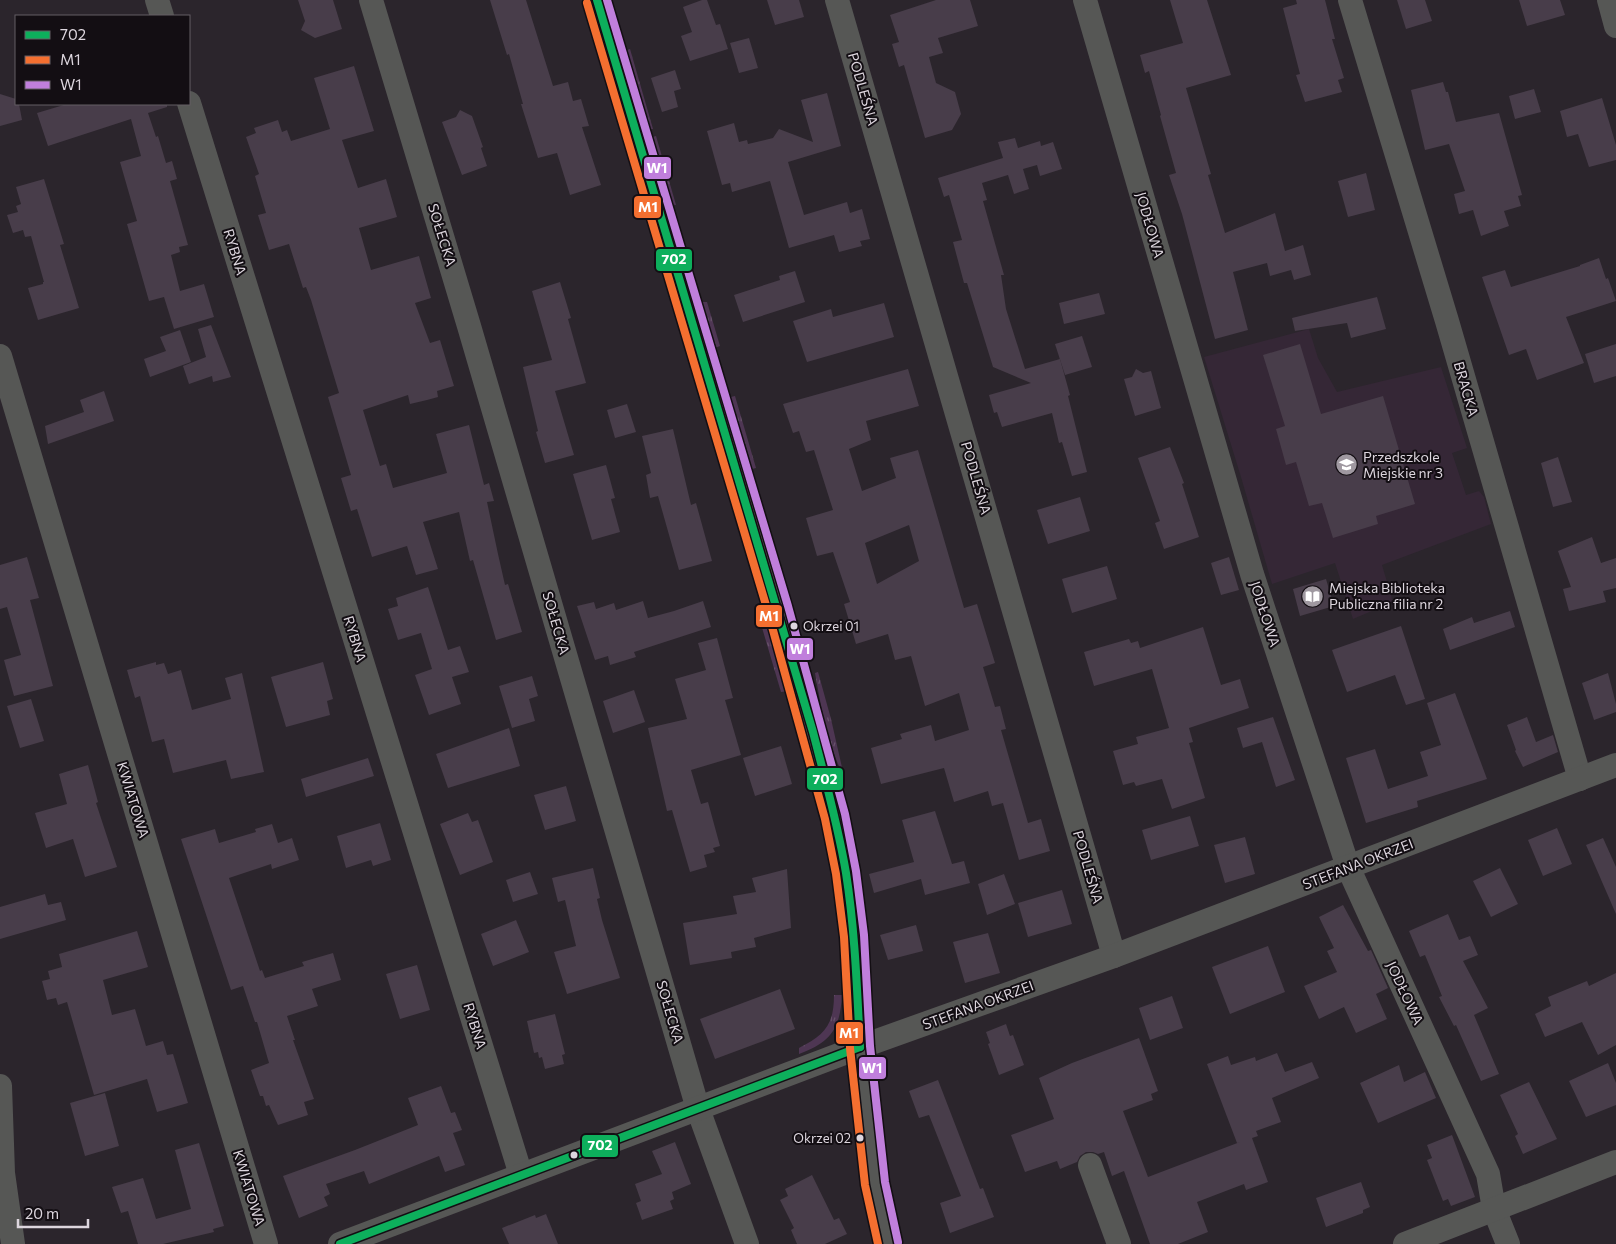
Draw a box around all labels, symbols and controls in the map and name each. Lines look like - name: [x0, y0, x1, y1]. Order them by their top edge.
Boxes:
- legend: [15, 15, 190, 105]
- text: 702: [60, 25, 86, 43]
- text: M1: [60, 50, 81, 68]
- street label: PODLEŚNA: [845, 50, 882, 128]
- text: W1: [60, 75, 82, 93]
- line badge: W1: [643, 156, 672, 180]
- text: W1: [647, 159, 667, 176]
- street label: JODŁOWA: [1133, 190, 1168, 260]
- line badge: M1: [633, 195, 662, 219]
- text: M1: [638, 198, 658, 215]
- street label: SOŁECKA: [425, 201, 460, 269]
- street label: RYBNA: [220, 227, 251, 277]
- line badge: 702: [655, 248, 693, 272]
- text: 702: [662, 250, 686, 267]
- street label: BRACKA: [1451, 359, 1483, 419]
- street label: PODLEŚNA: [958, 439, 995, 517]
- place label: Przedszkole Miejskie nr 3: [1363, 448, 1443, 481]
- school or university icon: Przedszkole Miejskie nr 3: [1335, 453, 1359, 477]
- street label: JODŁOWA: [1247, 579, 1284, 649]
- place label: Miejska Biblioteka Publiczna filia nr 2: [1329, 579, 1445, 612]
- library icon: Miejska Biblioteka Publiczna filia nr 2: [1301, 584, 1325, 608]
- street label: SOŁECKA: [539, 589, 574, 657]
- line badge: M1: [755, 604, 783, 628]
- text: M1: [759, 607, 779, 624]
- street label: RYBNA: [340, 614, 371, 664]
- place label: Okrzei 01: [803, 618, 859, 634]
- marker: Okrzei 01: [789, 621, 799, 631]
- line badge: W1: [786, 637, 814, 661]
- text: W1: [790, 640, 810, 657]
- street label: KWIATOWA: [114, 760, 153, 840]
- line badge: 702: [806, 767, 844, 791]
- text: 702: [813, 770, 837, 787]
- street label: PODLEŚNA: [1070, 828, 1107, 906]
- street label: STEFANA OKRZEI: [1300, 835, 1416, 892]
- street label: JODŁOWA: [1383, 958, 1428, 1028]
- street label: STEFANA OKRZEI: [920, 977, 1036, 1033]
- street label: SOŁECKA: [653, 978, 688, 1046]
- street label: RYBNA: [460, 1001, 491, 1051]
- line badge: M1: [835, 1021, 864, 1045]
- text: M1: [839, 1024, 859, 1041]
- line badge: W1: [858, 1056, 887, 1080]
- text: W1: [862, 1059, 882, 1076]
- place label: Okrzei 02: [793, 1130, 851, 1146]
- marker: Okrzei 02: [855, 1133, 865, 1143]
- line badge: 702: [581, 1134, 619, 1158]
- text: 702: [588, 1136, 612, 1153]
- street label: KWIATOWA: [230, 1148, 269, 1228]
- unlabelled marker: [569, 1150, 579, 1160]
- scale bar: [18, 1196, 88, 1228]
- text: 20 m: [25, 1204, 59, 1222]

